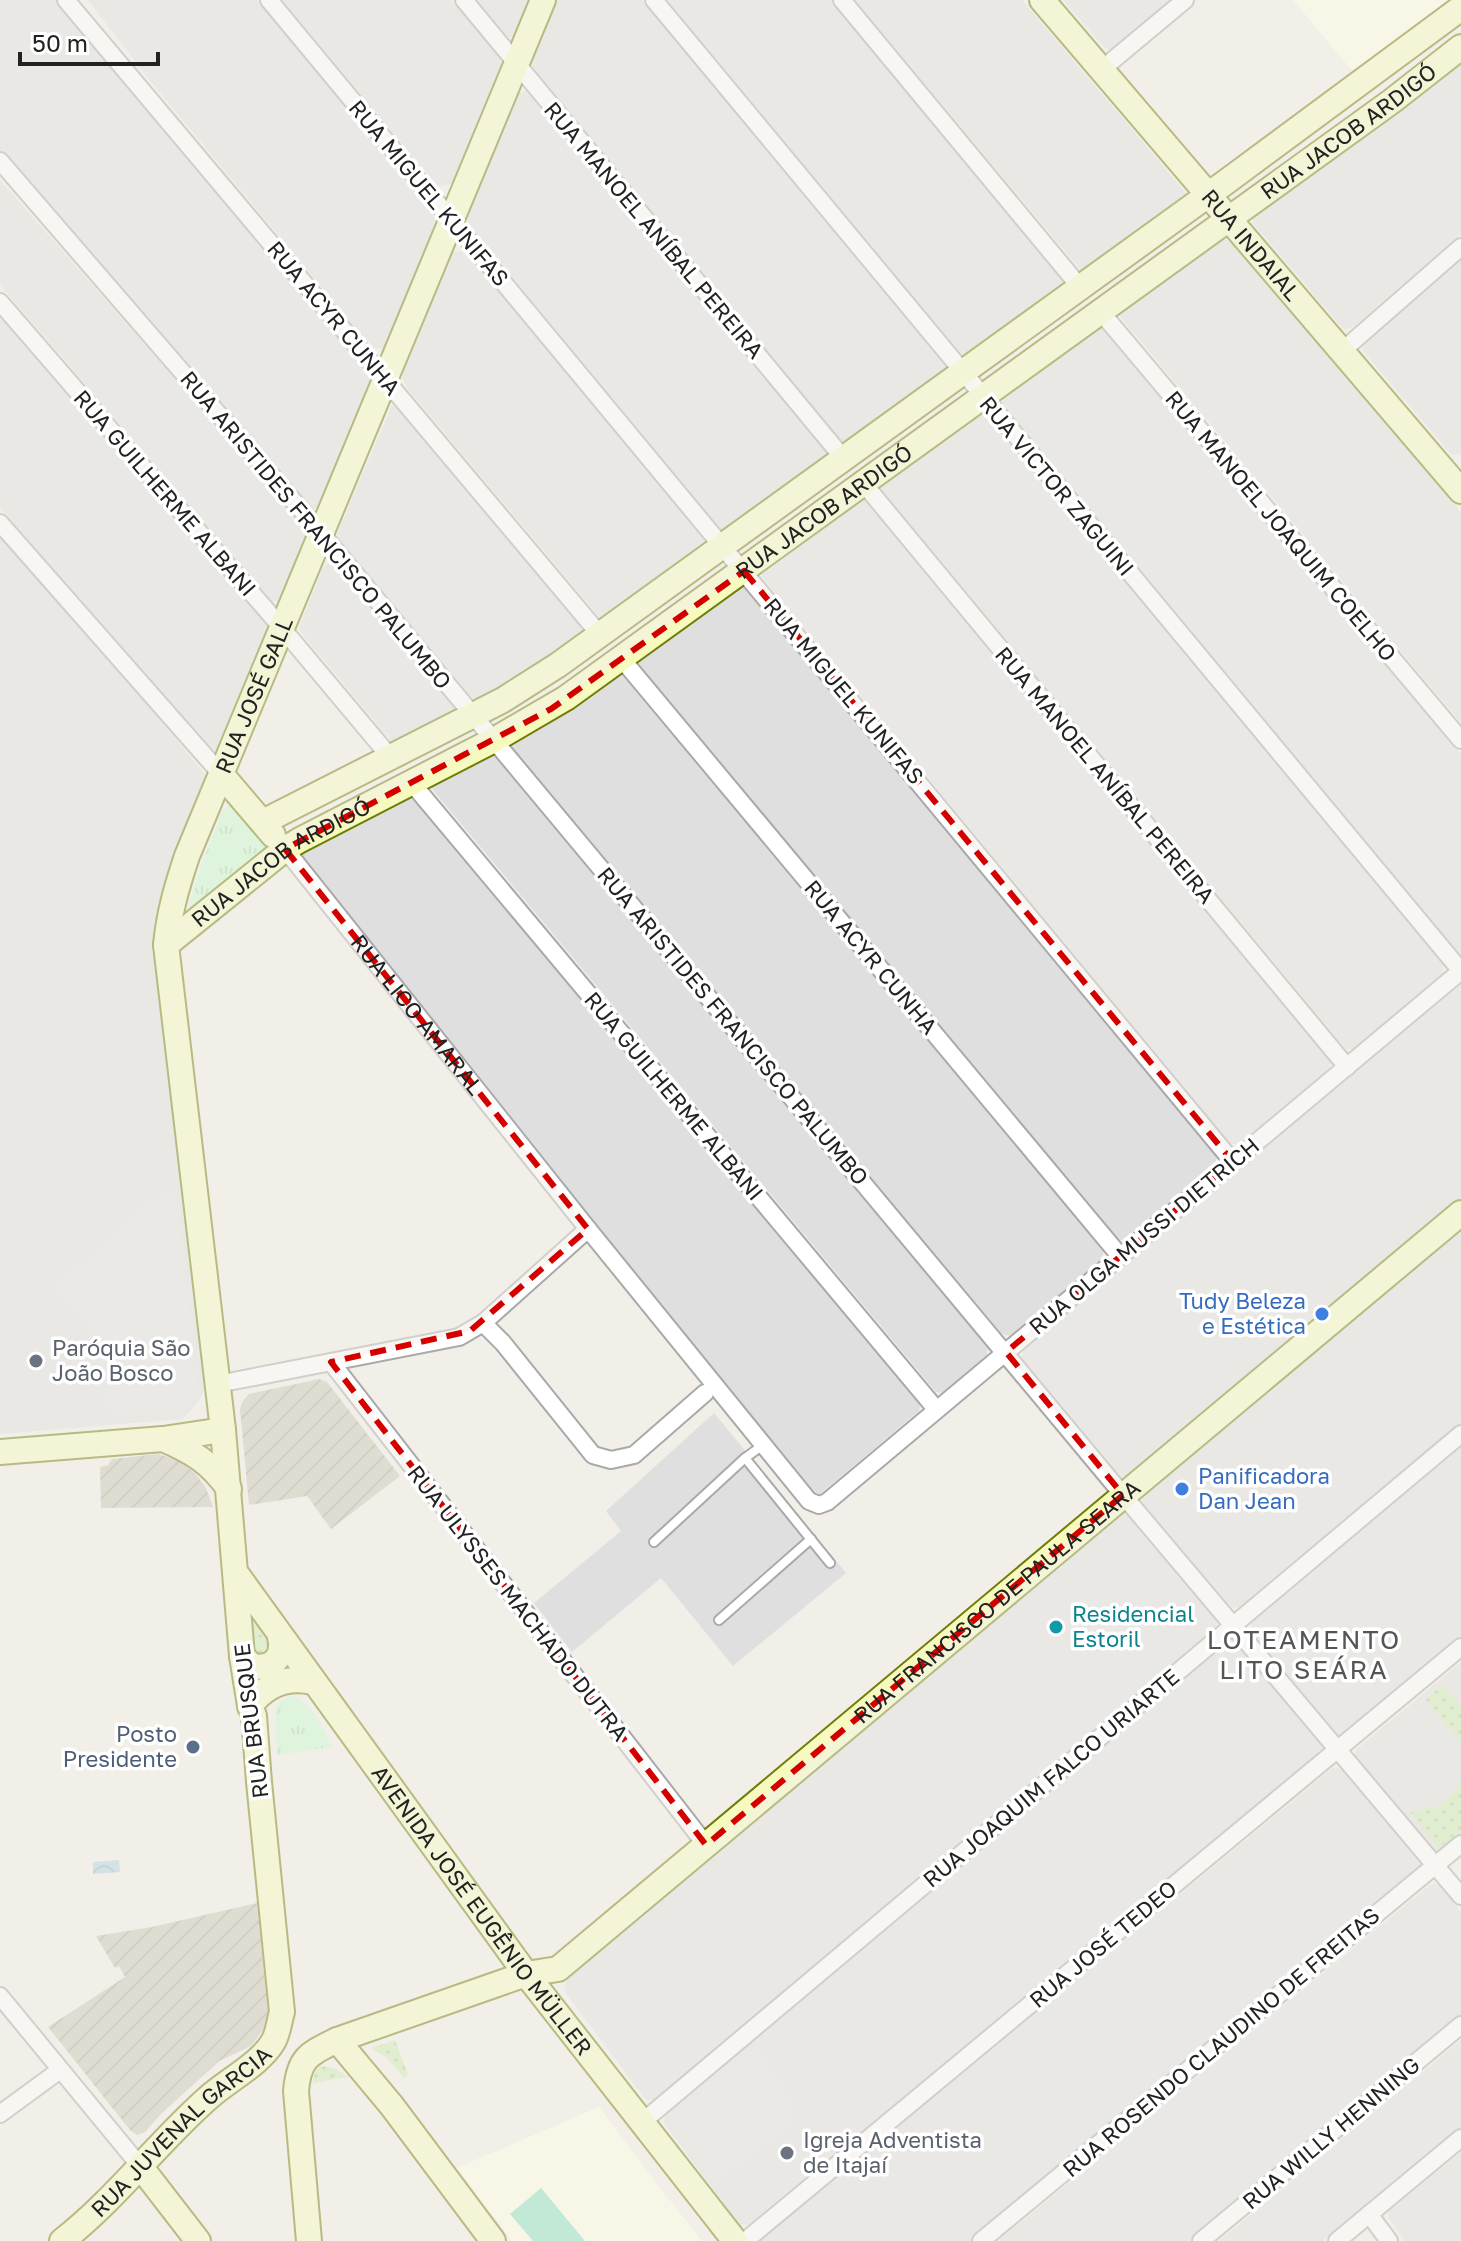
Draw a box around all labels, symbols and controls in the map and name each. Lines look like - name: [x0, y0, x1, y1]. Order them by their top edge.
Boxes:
- scale bar: [20, 16, 158, 66]
- text: 50 m: [32, 28, 88, 57]
- street label: RUA JACOB ARDIGÓ: [1255, 58, 1441, 205]
- street label: RUA MIGUEL KUNIFAS: [344, 94, 515, 291]
- street label: RUA MANOEL ANÍBAL PEREIRA: [539, 96, 770, 364]
- street label: RUA INDAIAL: [1196, 183, 1307, 306]
- street label: RUA ACYR CUNHA: [262, 235, 407, 400]
- street label: RUA ARISTIDES FRANCISCO PALUMBO: [175, 365, 458, 694]
- street label: RUA GUILHERME ALBANI: [68, 384, 262, 601]
- street label: RUA MANOEL JOAQUIM COELHO: [1160, 385, 1403, 666]
- street label: RUA VICTOR ZAGUINI: [974, 390, 1140, 581]
- street label: RUA JACOB ARDIGÓ: [730, 438, 917, 584]
- street label: RUA MIGUEL KUNIFAS: [759, 592, 930, 789]
- street label: RUA JOSÉ GALL: [209, 612, 298, 777]
- street label: RUA MANOEL ANÍBAL PEREIRA: [990, 641, 1221, 909]
- street label: RUA JACOB ARDIGÓ: [185, 792, 375, 932]
- street label: RUA ARISTIDES FRANCISCO PALUMBO: [592, 861, 875, 1190]
- street label: RUA ACYR CUNHA: [799, 874, 944, 1039]
- street label: RUA LICO AMARAL: [345, 929, 490, 1100]
- street label: RUA GUILHERME ALBANI: [579, 986, 770, 1206]
- street label: RUA OLGA MUSSI DIETRICH: [1023, 1131, 1264, 1340]
- place label: Tudy Beleza e Estética: [1179, 1287, 1306, 1339]
- marker: Tudy Beleza e Estética: [1313, 1305, 1331, 1323]
- place label: Paróquia São João Bosco: [52, 1334, 191, 1386]
- marker: Paróquia São João Bosco: [27, 1352, 45, 1370]
- street label: RUA ULYSSES MACHADO DUTRA: [402, 1459, 635, 1746]
- place label: Panificadora Dan Jean: [1198, 1462, 1330, 1514]
- street label: RUA FRANCISCO DE PAULA SEARA: [848, 1473, 1145, 1729]
- marker: Panificadora Dan Jean: [1173, 1480, 1191, 1498]
- place label: Residencial Estoril: [1072, 1600, 1194, 1652]
- marker: Residencial Estoril: [1047, 1618, 1065, 1636]
- district label: LOTEAMENTO LITO SEÁRA: [1207, 1624, 1401, 1685]
- street label: RUA BRUSQUE: [228, 1642, 273, 1800]
- street label: RUA JOAQUIM FALCO URIARTE: [917, 1663, 1184, 1893]
- place label: Posto Presidente: [63, 1720, 177, 1772]
- marker: Posto Presidente: [184, 1738, 202, 1756]
- street label: AVENIDA JOSÉ EUGÊNIO MÜLLER: [366, 1760, 598, 2060]
- street label: RUA JOSÉ TEDEO: [1024, 1874, 1182, 2013]
- street label: RUA ROSENDO CLAUDINO DE FREITAS: [1057, 1901, 1385, 2182]
- street label: RUA JUVENAL GARCIA: [85, 2040, 277, 2222]
- street label: RUA WILLY HENNING: [1237, 2051, 1425, 2215]
- place label: Igreja Adventista de Itajaí: [803, 2126, 982, 2178]
- marker: Igreja Adventista de Itajaí: [778, 2144, 796, 2162]

